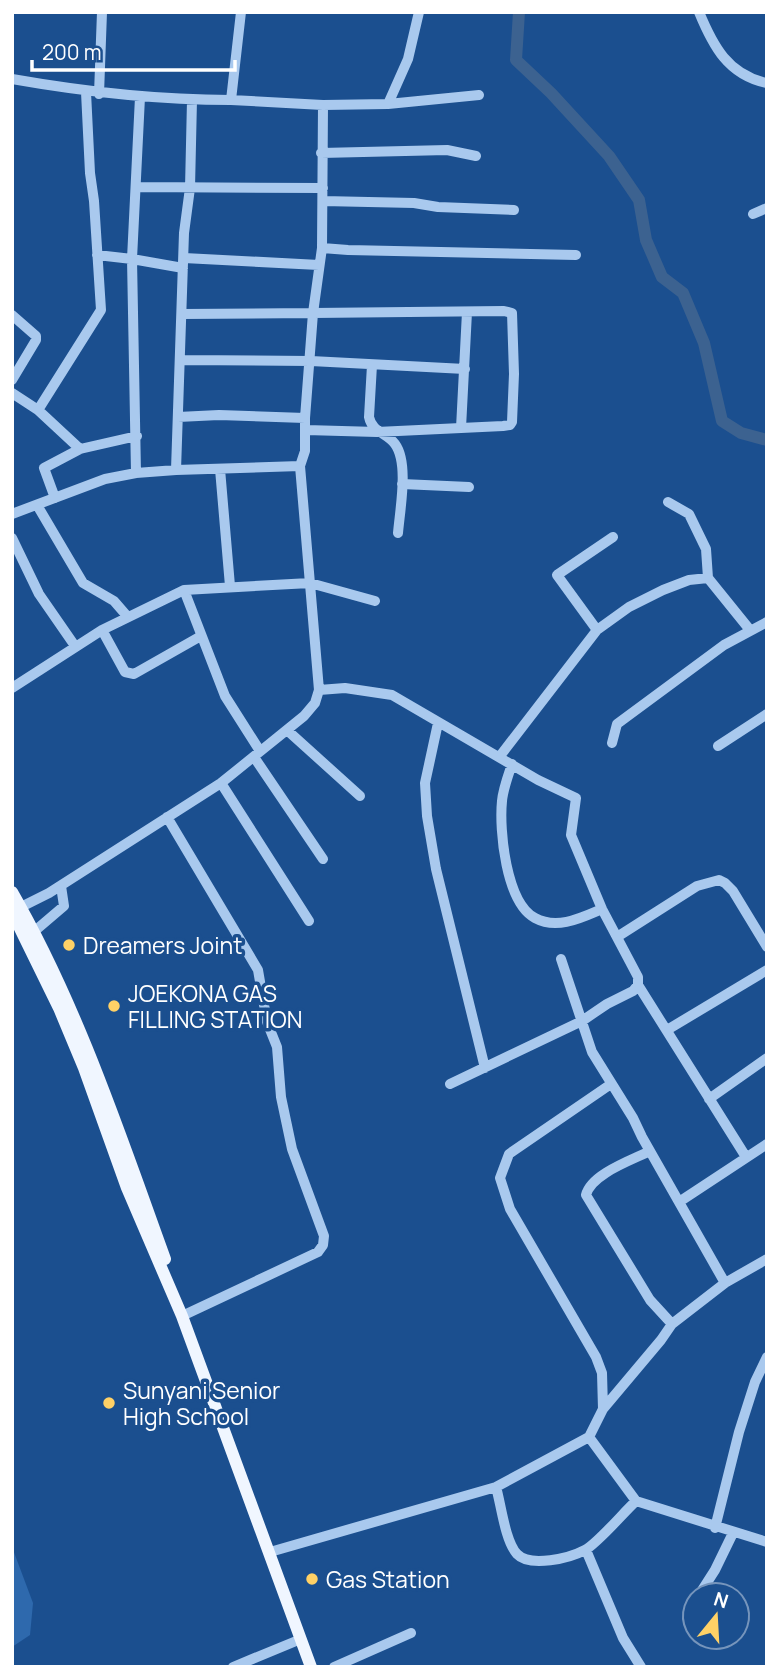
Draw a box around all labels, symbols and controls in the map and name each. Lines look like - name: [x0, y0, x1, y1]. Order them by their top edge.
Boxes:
- scale bar: [32, 28, 234, 72]
- text: 200 m: [42, 38, 102, 66]
- place label: Dreamers Joint: [83, 929, 242, 961]
- marker: Dreamers Joint: [61, 937, 77, 953]
- place label: JOEKONA GAS FILLING STATION: [128, 977, 302, 1035]
- marker: JOEKONA GAS FILLING STATION: [106, 998, 122, 1014]
- place label: Sunyani Senior High School: [123, 1374, 280, 1432]
- marker: Sunyani Senior High School: [101, 1395, 117, 1411]
- place label: Gas Station: [326, 1563, 450, 1595]
- marker: Gas Station: [304, 1571, 320, 1587]
- north arrow: [681, 1581, 751, 1651]
- text: N: [711, 1585, 732, 1614]

